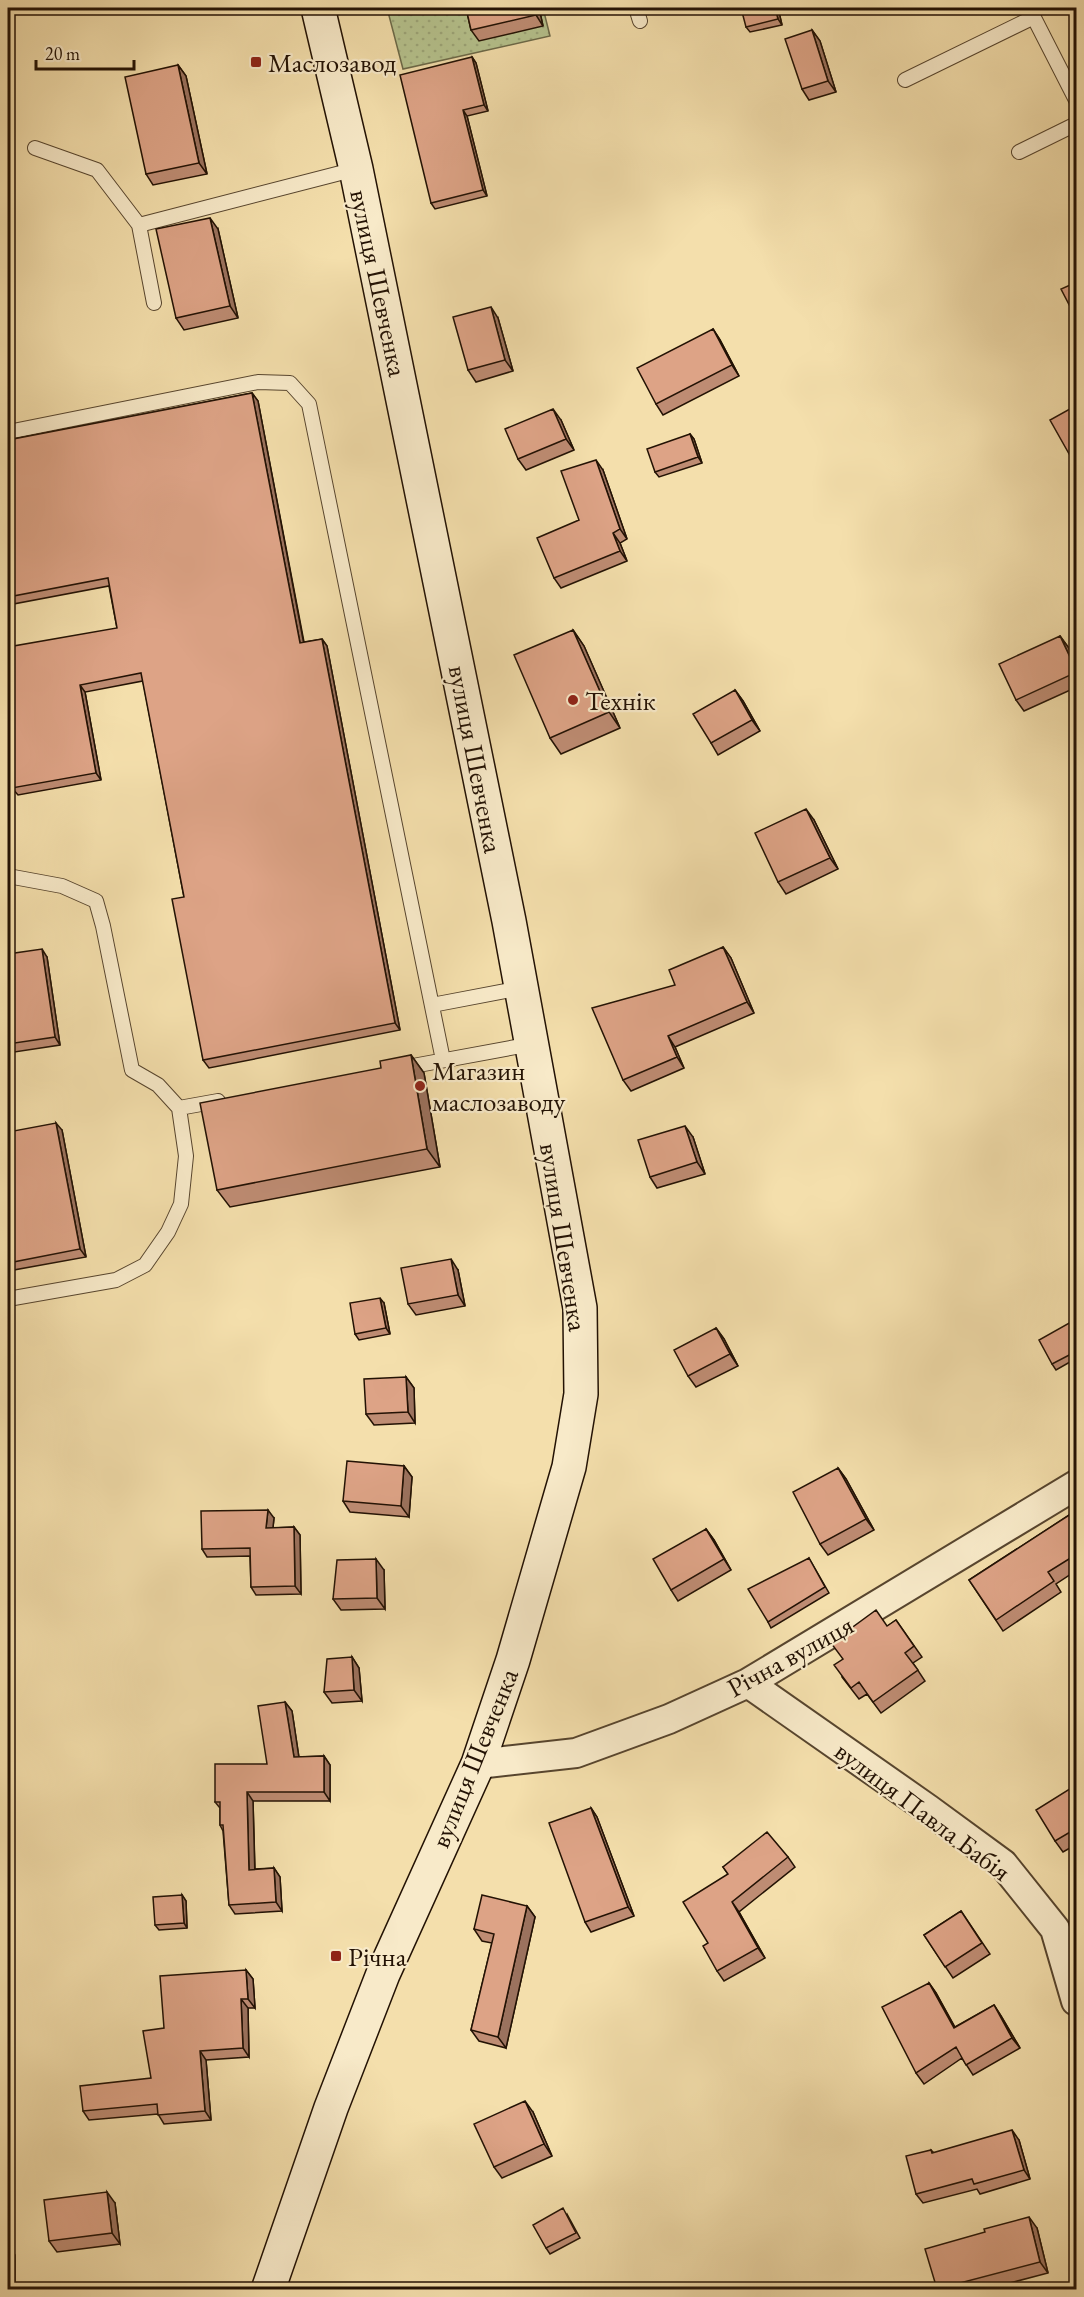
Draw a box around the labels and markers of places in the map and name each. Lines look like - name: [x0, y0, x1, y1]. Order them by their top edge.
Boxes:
- place label: Маслозавод: [268, 45, 396, 80]
- marker: Маслозавод: [249, 55, 263, 69]
- place label: Технік: [585, 683, 656, 718]
- marker: Технік: [566, 693, 580, 707]
- place label: Магазин маслозаводу: [432, 1053, 565, 1119]
- marker: Магазин маслозаводу: [413, 1079, 427, 1093]
- place label: Річна: [348, 1939, 407, 1974]
- marker: Річна: [329, 1949, 343, 1963]

